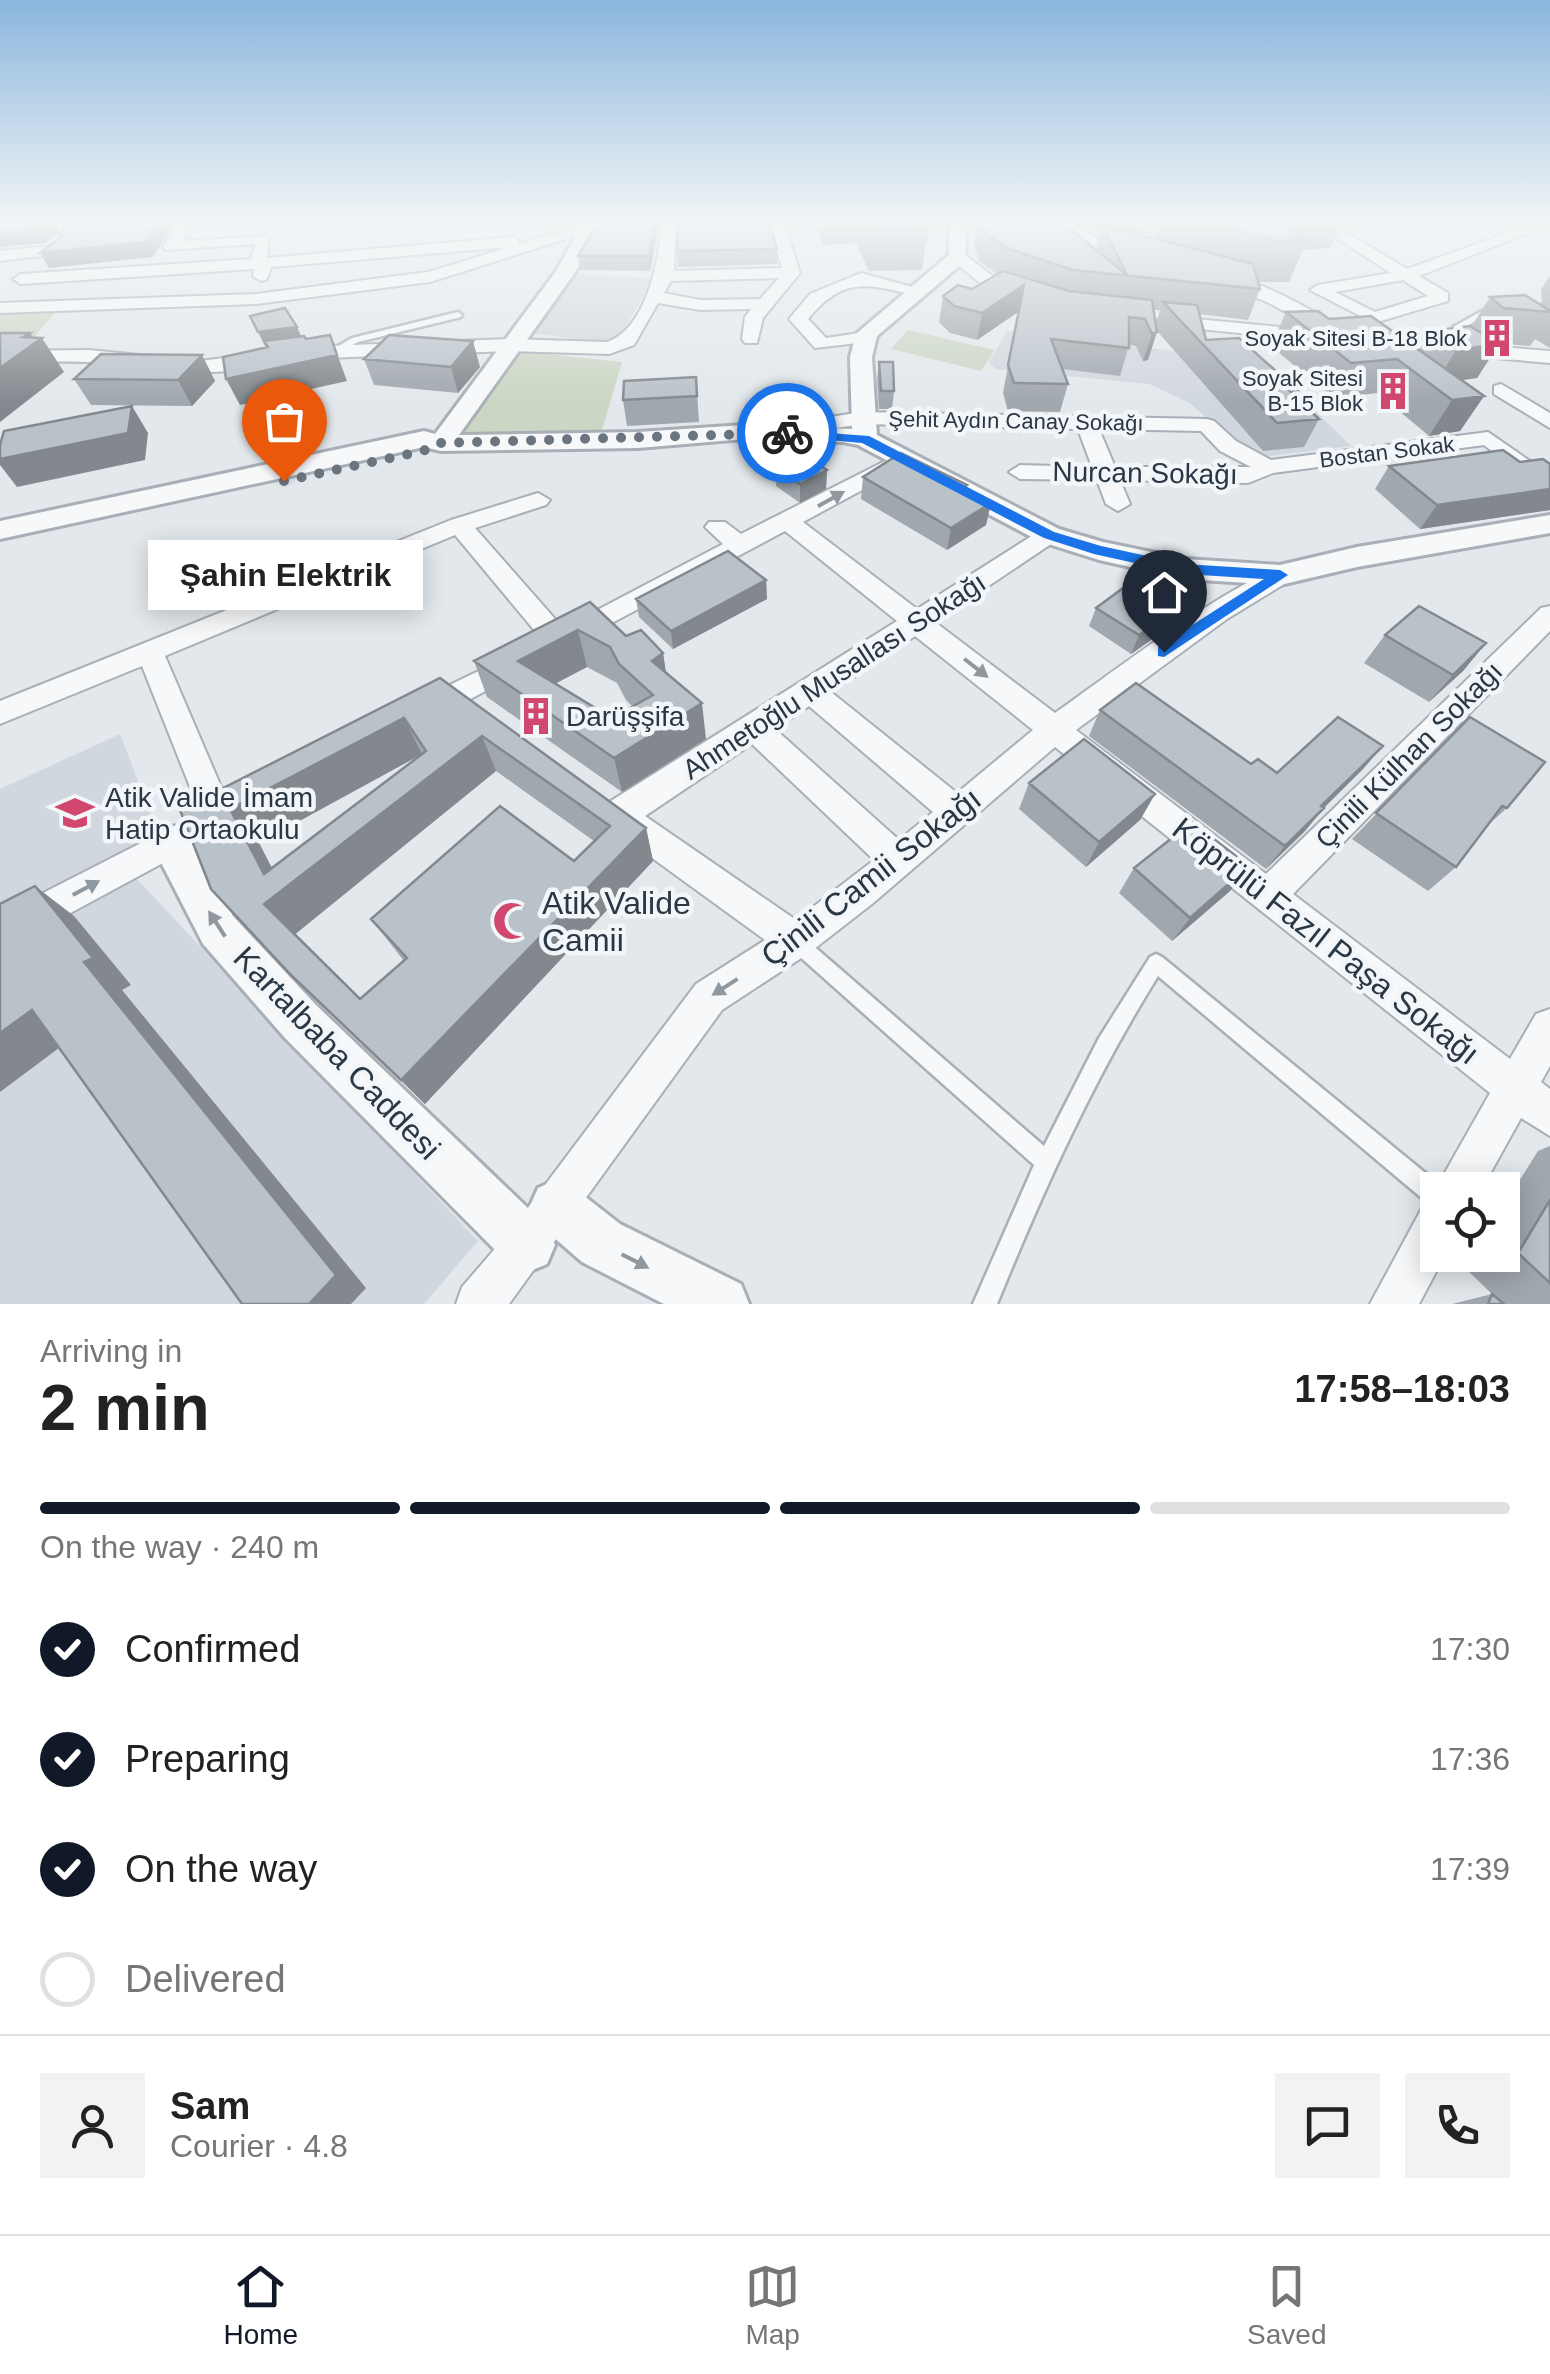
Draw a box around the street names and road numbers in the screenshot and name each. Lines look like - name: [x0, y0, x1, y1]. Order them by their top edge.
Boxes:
- street label: Şehit Aydın Canay Sokağı: [888, 406, 1144, 436]
- street label: Bostan Sokak: [1318, 431, 1457, 473]
- street label: Nurcan Sokağı: [1052, 456, 1238, 490]
- street label: Ahmetoğlu Musallası Sokağı: [677, 566, 991, 786]
- street label: Çinili Külhan Sokağı: [1309, 655, 1509, 855]
- street label: Çinili Camii Sokağı: [754, 780, 988, 974]
- street label: Köprülü Fazıl Paşa Sokağı: [1166, 810, 1486, 1072]
- street label: Kartalbaba Caddesi: [226, 939, 448, 1167]

